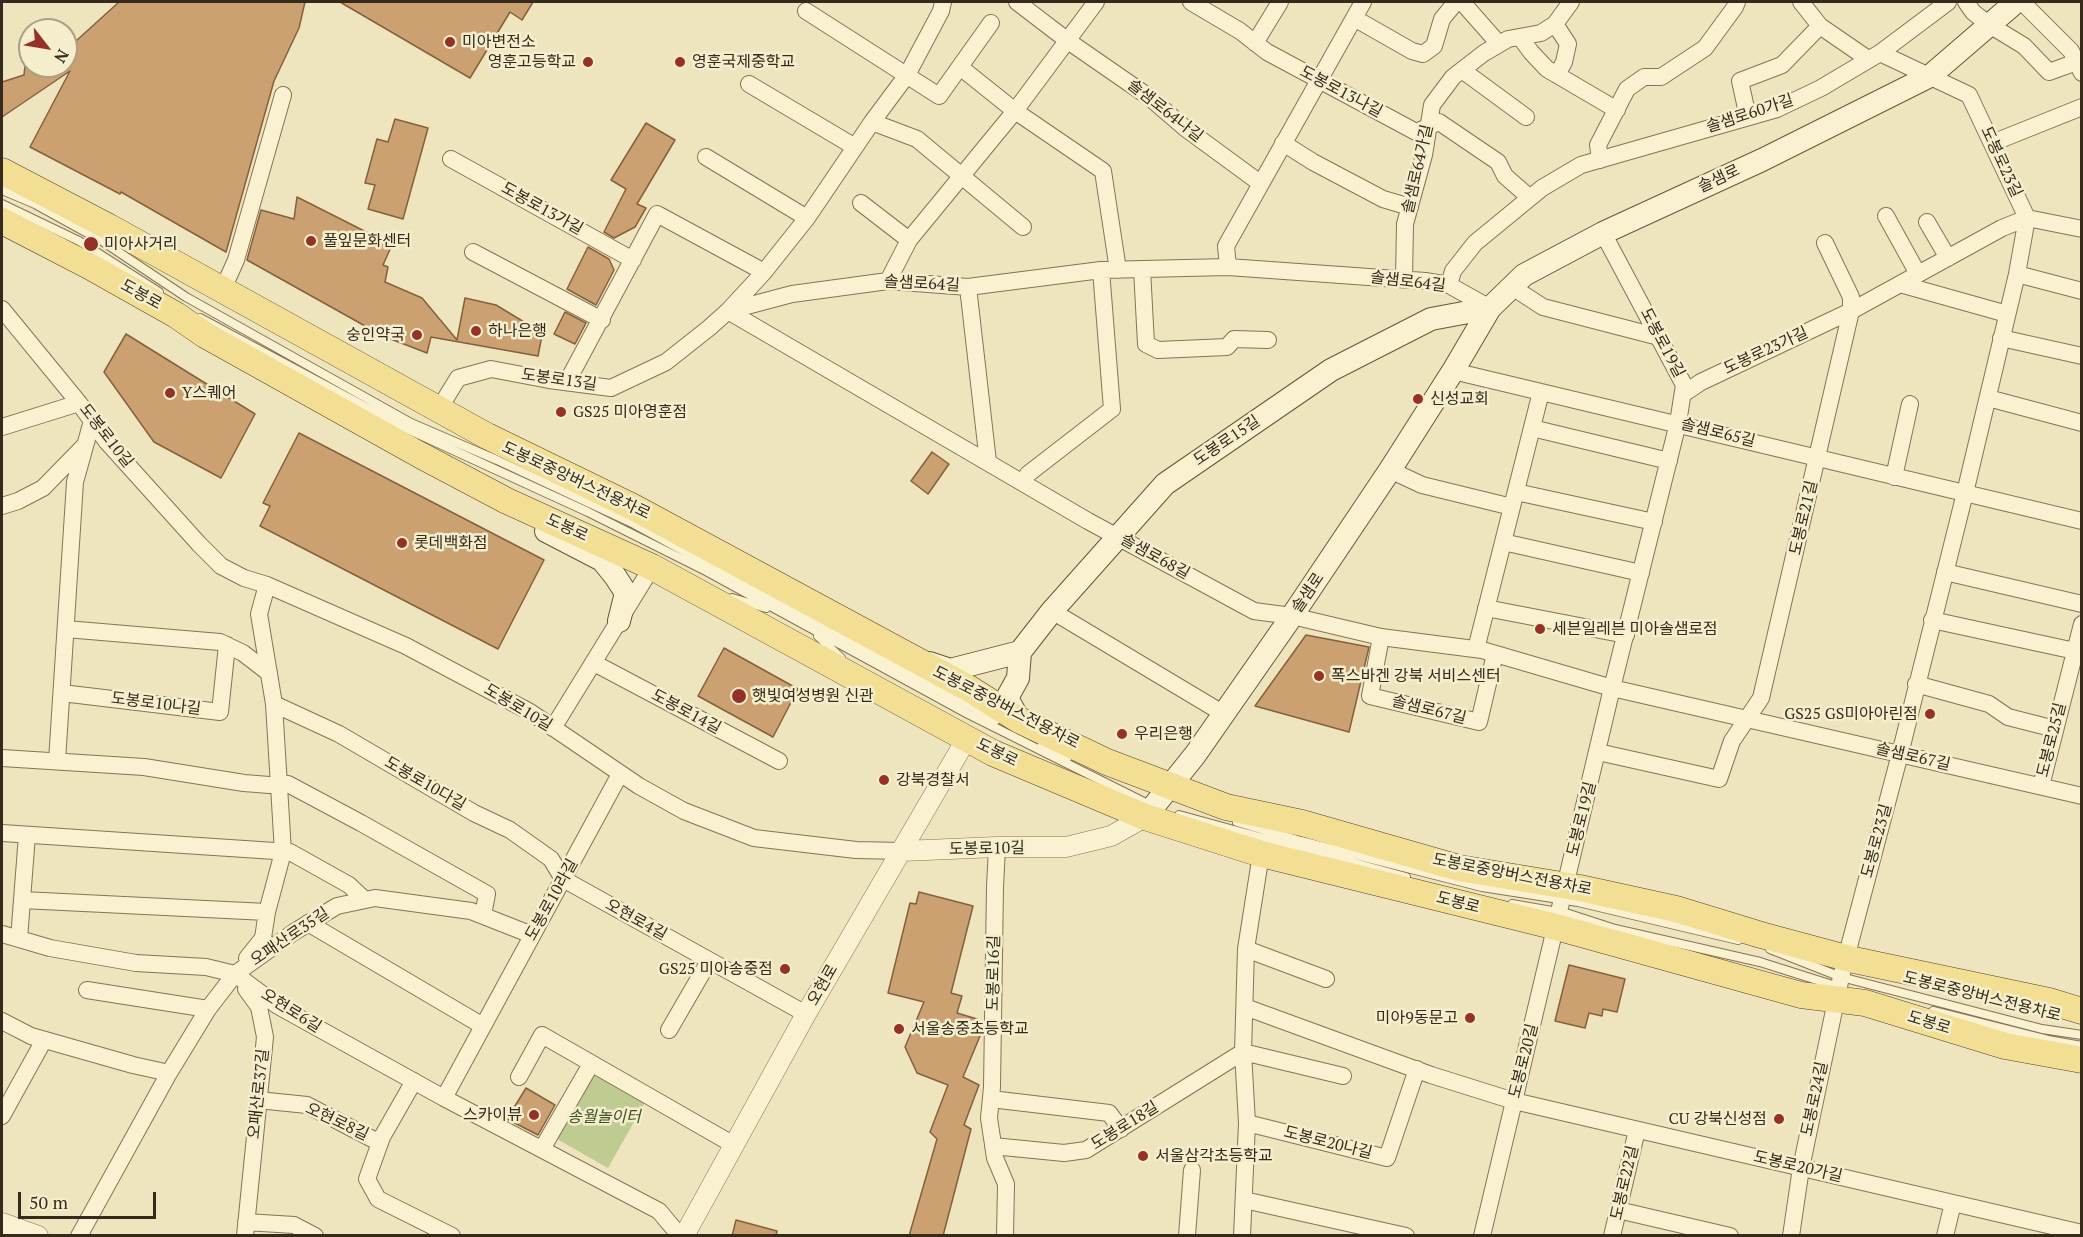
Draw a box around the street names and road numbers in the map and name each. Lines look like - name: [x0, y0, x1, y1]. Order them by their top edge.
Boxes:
- street label: 도봉로13나길: [1296, 62, 1386, 122]
- street label: 솔샘로64나길: [1123, 76, 1207, 146]
- street label: 솔샘로60가길: [1704, 91, 1796, 137]
- street label: 솔샘로64가길: [1398, 123, 1438, 215]
- street label: 도봉로23길: [1976, 124, 2026, 200]
- street label: 솔샘로: [1695, 161, 1743, 197]
- street label: 도봉로13가길: [498, 179, 586, 239]
- street label: 솔샘로64길: [1369, 268, 1447, 296]
- street label: 솔샘로64길: [884, 272, 960, 296]
- street label: 도봉로: [117, 276, 165, 314]
- street label: 도봉로19길: [1636, 305, 1688, 381]
- street label: 도봉로23가길: [1721, 323, 1811, 379]
- street label: 도봉로13길: [520, 365, 598, 395]
- street label: 도봉로10길: [75, 400, 137, 472]
- street label: 도봉로15길: [1190, 412, 1264, 470]
- street label: 솔샘로65길: [1679, 414, 1757, 452]
- street label: 도봉로중앙버스전용차로: [499, 438, 653, 524]
- street label: 도봉로21길: [1786, 479, 1822, 557]
- street label: 도봉로: [543, 510, 591, 546]
- street label: 솔샘로68길: [1117, 530, 1193, 584]
- street label: 솔샘로: [1288, 569, 1328, 617]
- street label: 도봉로중앙버스전용차로: [930, 663, 1082, 753]
- street label: 도봉로10길: [481, 680, 555, 736]
- street label: 도봉로14길: [648, 686, 724, 738]
- street label: 도봉로10나길: [110, 689, 202, 719]
- street label: 솔샘로67길: [1390, 691, 1468, 729]
- street label: 도봉로25길: [2033, 701, 2071, 779]
- street label: 도봉로: [973, 735, 1021, 771]
- street label: 솔샘로67길: [1874, 739, 1952, 775]
- street label: 도봉로10다길: [381, 753, 469, 815]
- street label: 도봉로19길: [1563, 780, 1601, 858]
- street label: 도봉로23길: [1858, 802, 1896, 880]
- street label: 도봉로10길: [949, 839, 1025, 859]
- street label: 도봉로중앙버스전용차로: [1431, 850, 1593, 900]
- street label: 도봉로10라길: [522, 856, 582, 944]
- street label: 도봉로: [1434, 888, 1482, 918]
- street label: 오현로4길: [602, 895, 670, 945]
- street label: 오패산로35길: [247, 904, 333, 970]
- street label: 도봉로16길: [984, 935, 1004, 1011]
- street label: 오현로: [804, 961, 842, 1009]
- street label: 도봉로중앙버스전용차로: [1901, 968, 2063, 1026]
- street label: 오현로6길: [257, 985, 325, 1037]
- street label: 도봉로: [1905, 1007, 1953, 1039]
- street label: 도봉로20길: [1505, 1022, 1543, 1100]
- street label: 오패산로37길: [245, 1048, 273, 1140]
- street label: 도봉로24길: [1798, 1060, 1832, 1138]
- street label: 도봉로18길: [1088, 1098, 1162, 1154]
- street label: 오현로8길: [302, 1099, 372, 1145]
- street label: 도봉로20나길: [1282, 1123, 1374, 1163]
- street label: 도봉로22길: [1607, 1144, 1643, 1222]
- street label: 도봉로20가길: [1752, 1147, 1844, 1187]

